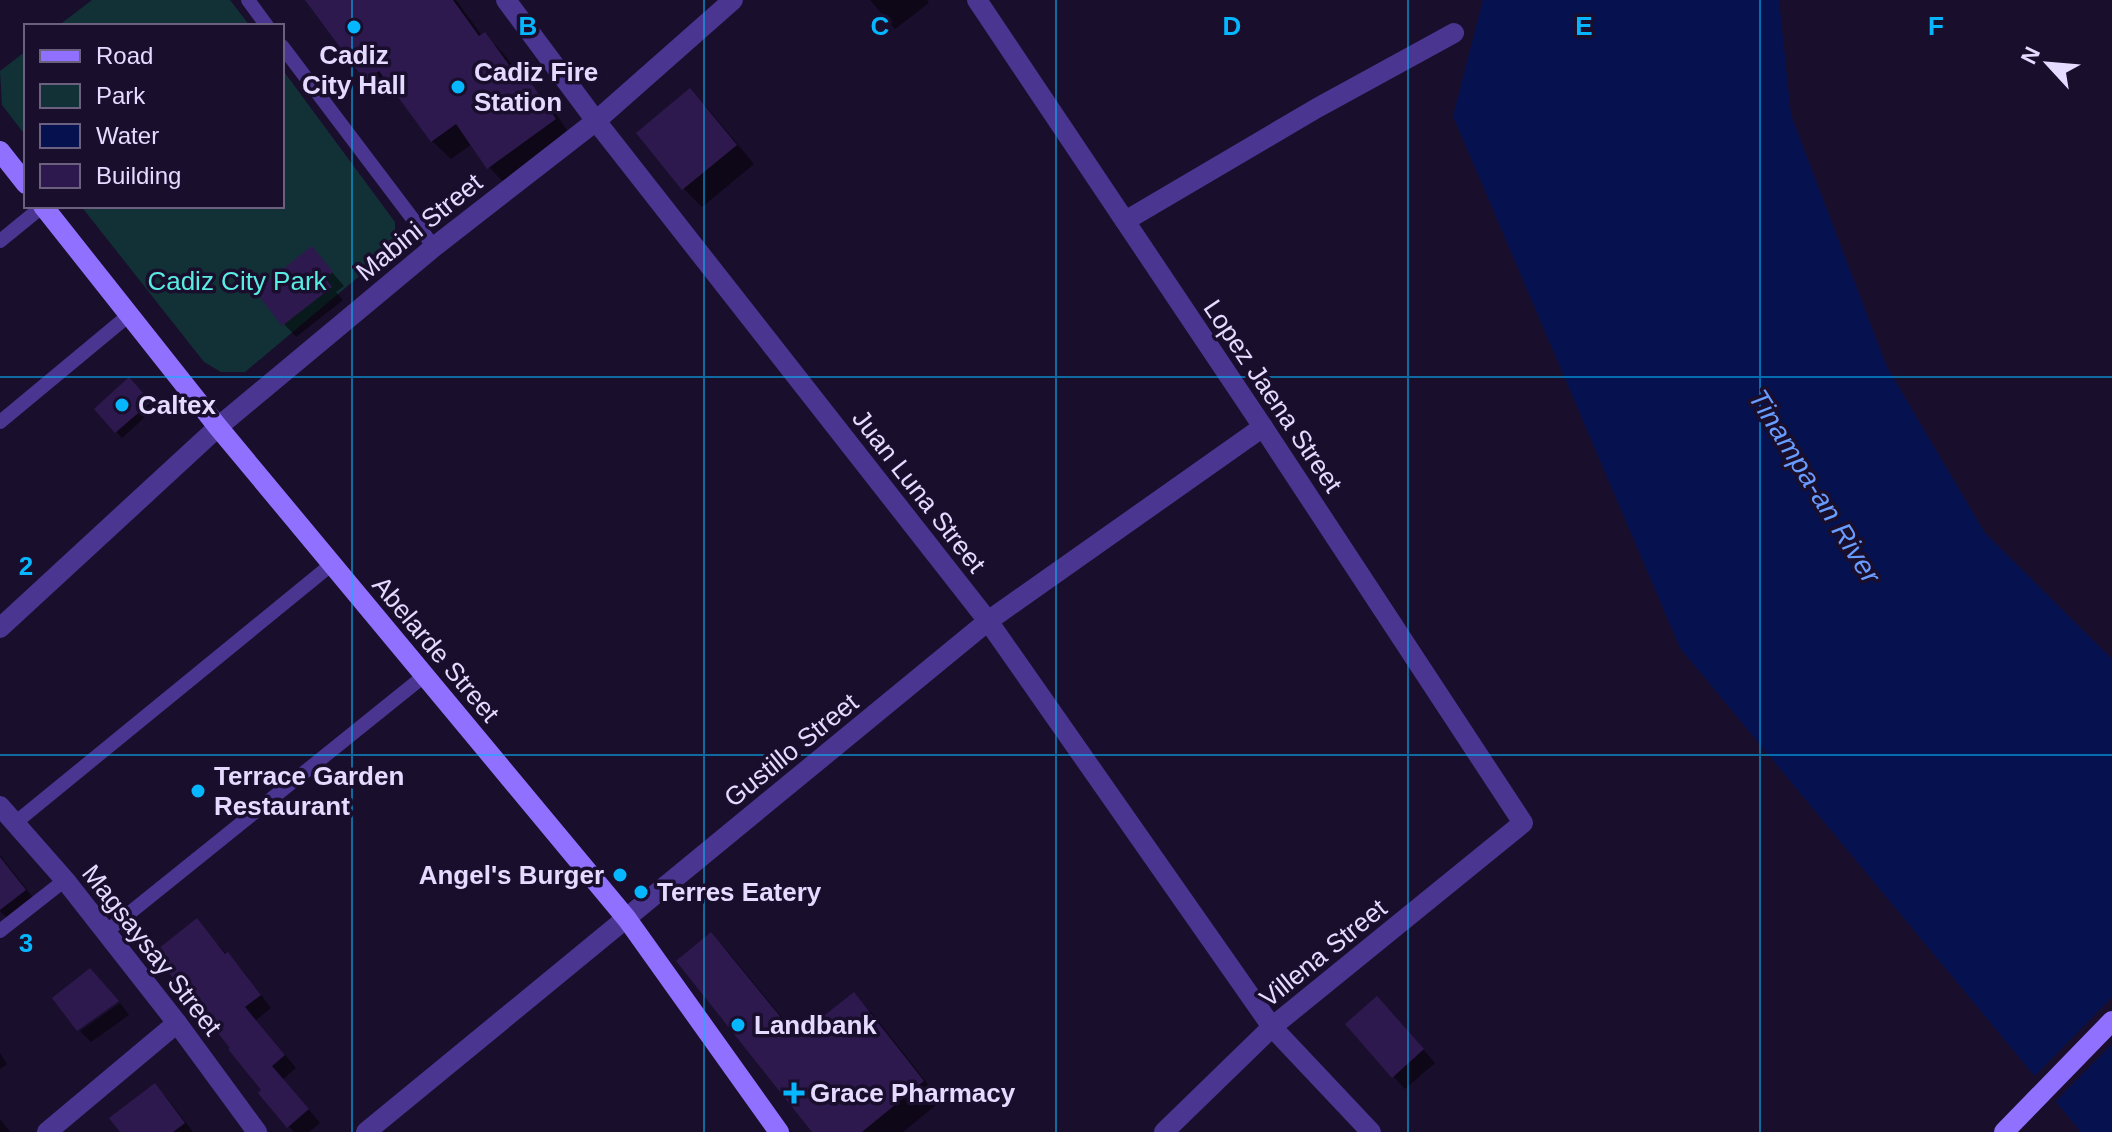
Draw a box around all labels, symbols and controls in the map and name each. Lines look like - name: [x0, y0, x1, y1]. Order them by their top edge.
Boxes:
- text: B: [519, 11, 537, 41]
- text: C: [871, 11, 890, 41]
- text: D: [1223, 11, 1241, 41]
- text: E: [1575, 11, 1593, 41]
- text: F: [1928, 11, 1944, 41]
- marker: Cadiz City Hall: [345, 18, 363, 36]
- legend: [24, 24, 284, 208]
- north arrow: [2008, 24, 2088, 104]
- place label: Cadiz City Hall: [302, 40, 406, 100]
- text: Road: [96, 42, 153, 69]
- text: N: [2016, 43, 2045, 68]
- place label: Cadiz Fire Station: [474, 57, 598, 117]
- marker: Cadiz Fire Station: [449, 78, 467, 96]
- text: Park: [96, 82, 146, 109]
- text: Water: [96, 122, 159, 149]
- text: Building: [96, 162, 181, 189]
- street label: Mabini Street: [350, 167, 489, 287]
- park label: Cadiz City Park: [147, 266, 328, 296]
- street label: Lopez Jaena Street: [1198, 294, 1349, 499]
- water label: Tinampa-an River: [1743, 384, 1888, 590]
- place label: Caltex: [138, 390, 217, 420]
- marker: Caltex: [113, 396, 131, 414]
- street label: Juan Luna Street: [846, 404, 992, 579]
- text: 2: [19, 551, 33, 581]
- street label: Abelarde Street: [366, 570, 506, 728]
- street label: Gustillo Street: [718, 686, 864, 813]
- place label: Terrace Garden Restaurant: [214, 761, 404, 821]
- marker: Terrace Garden Restaurant: [189, 782, 207, 800]
- street label: Magsaysay Street: [76, 859, 228, 1042]
- place label: Angel's Burger: [419, 860, 604, 890]
- marker: Angel's Burger: [611, 866, 629, 884]
- place label: Terres Eatery: [657, 877, 822, 907]
- marker: Terres Eatery: [632, 883, 650, 901]
- street label: Villena Street: [1254, 892, 1393, 1013]
- text: 3: [19, 928, 33, 958]
- place label: Landbank: [754, 1010, 877, 1040]
- marker: Landbank: [729, 1016, 747, 1034]
- place label: Grace Pharmacy: [810, 1078, 1016, 1108]
- marker: Grace Pharmacy: [785, 1084, 803, 1102]

